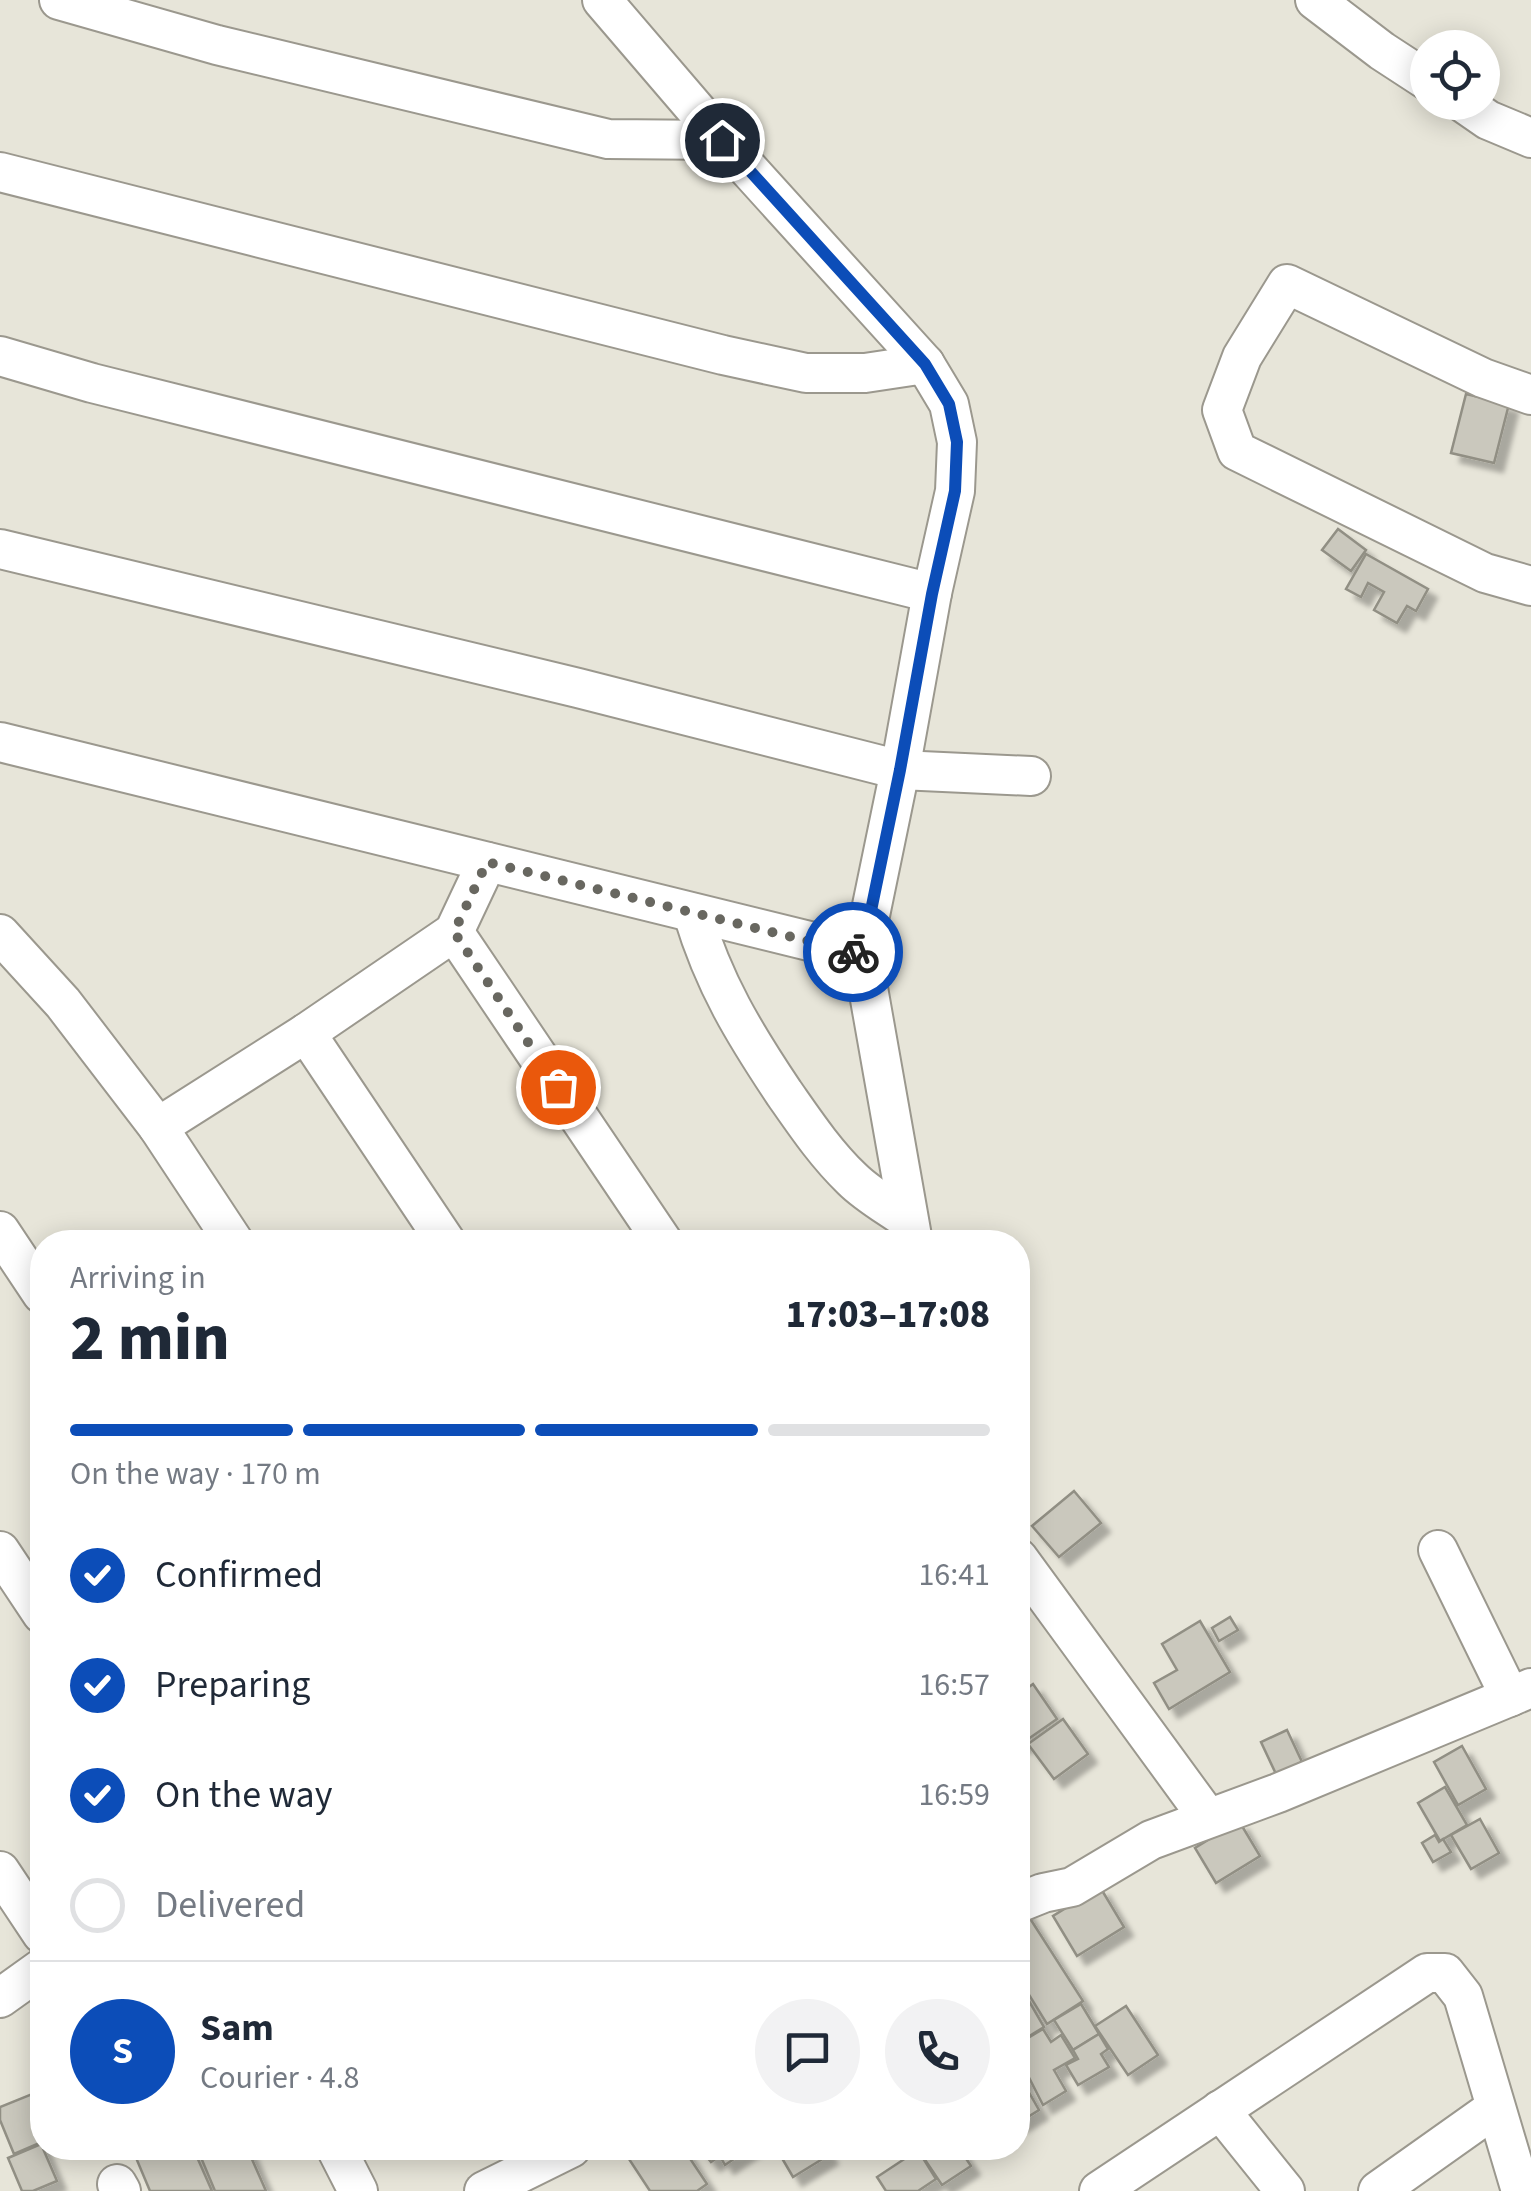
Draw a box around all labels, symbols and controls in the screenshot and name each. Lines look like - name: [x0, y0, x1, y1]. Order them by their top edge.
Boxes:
- map controls: [1410, 30, 1500, 120]
- button: locate: [1410, 30, 1500, 120]
- pin: [680, 98, 765, 183]
- icon: home: [695, 113, 750, 168]
- courier: [803, 902, 903, 1002]
- icon: bike: [826, 925, 881, 980]
- pin: [516, 1045, 601, 1130]
- icon: bag: [531, 1060, 586, 1115]
- text: Arriving in: [70, 1255, 206, 1301]
- text: 17:03–17:08: [786, 1288, 990, 1342]
- text: 2 min: [70, 1292, 230, 1385]
- text: On the way · 170 m: [70, 1451, 321, 1497]
- icon: check: [70, 1548, 125, 1603]
- text: Confirmed: [155, 1548, 323, 1602]
- text: 16:41: [918, 1552, 990, 1598]
- icon: check: [70, 1658, 125, 1713]
- text: Preparing: [155, 1658, 310, 1712]
- text: 16:57: [918, 1662, 990, 1708]
- icon: check: [70, 1768, 125, 1823]
- text: On the way: [155, 1768, 332, 1822]
- text: 16:59: [918, 1772, 990, 1818]
- text: Delivered: [155, 1878, 305, 1932]
- button: chat: [755, 1999, 860, 2104]
- button: phone: [885, 1999, 990, 2104]
- text: Sam: [200, 2001, 274, 2055]
- text: S: [112, 2024, 133, 2078]
- text: Courier · 4.8: [200, 2055, 360, 2101]

